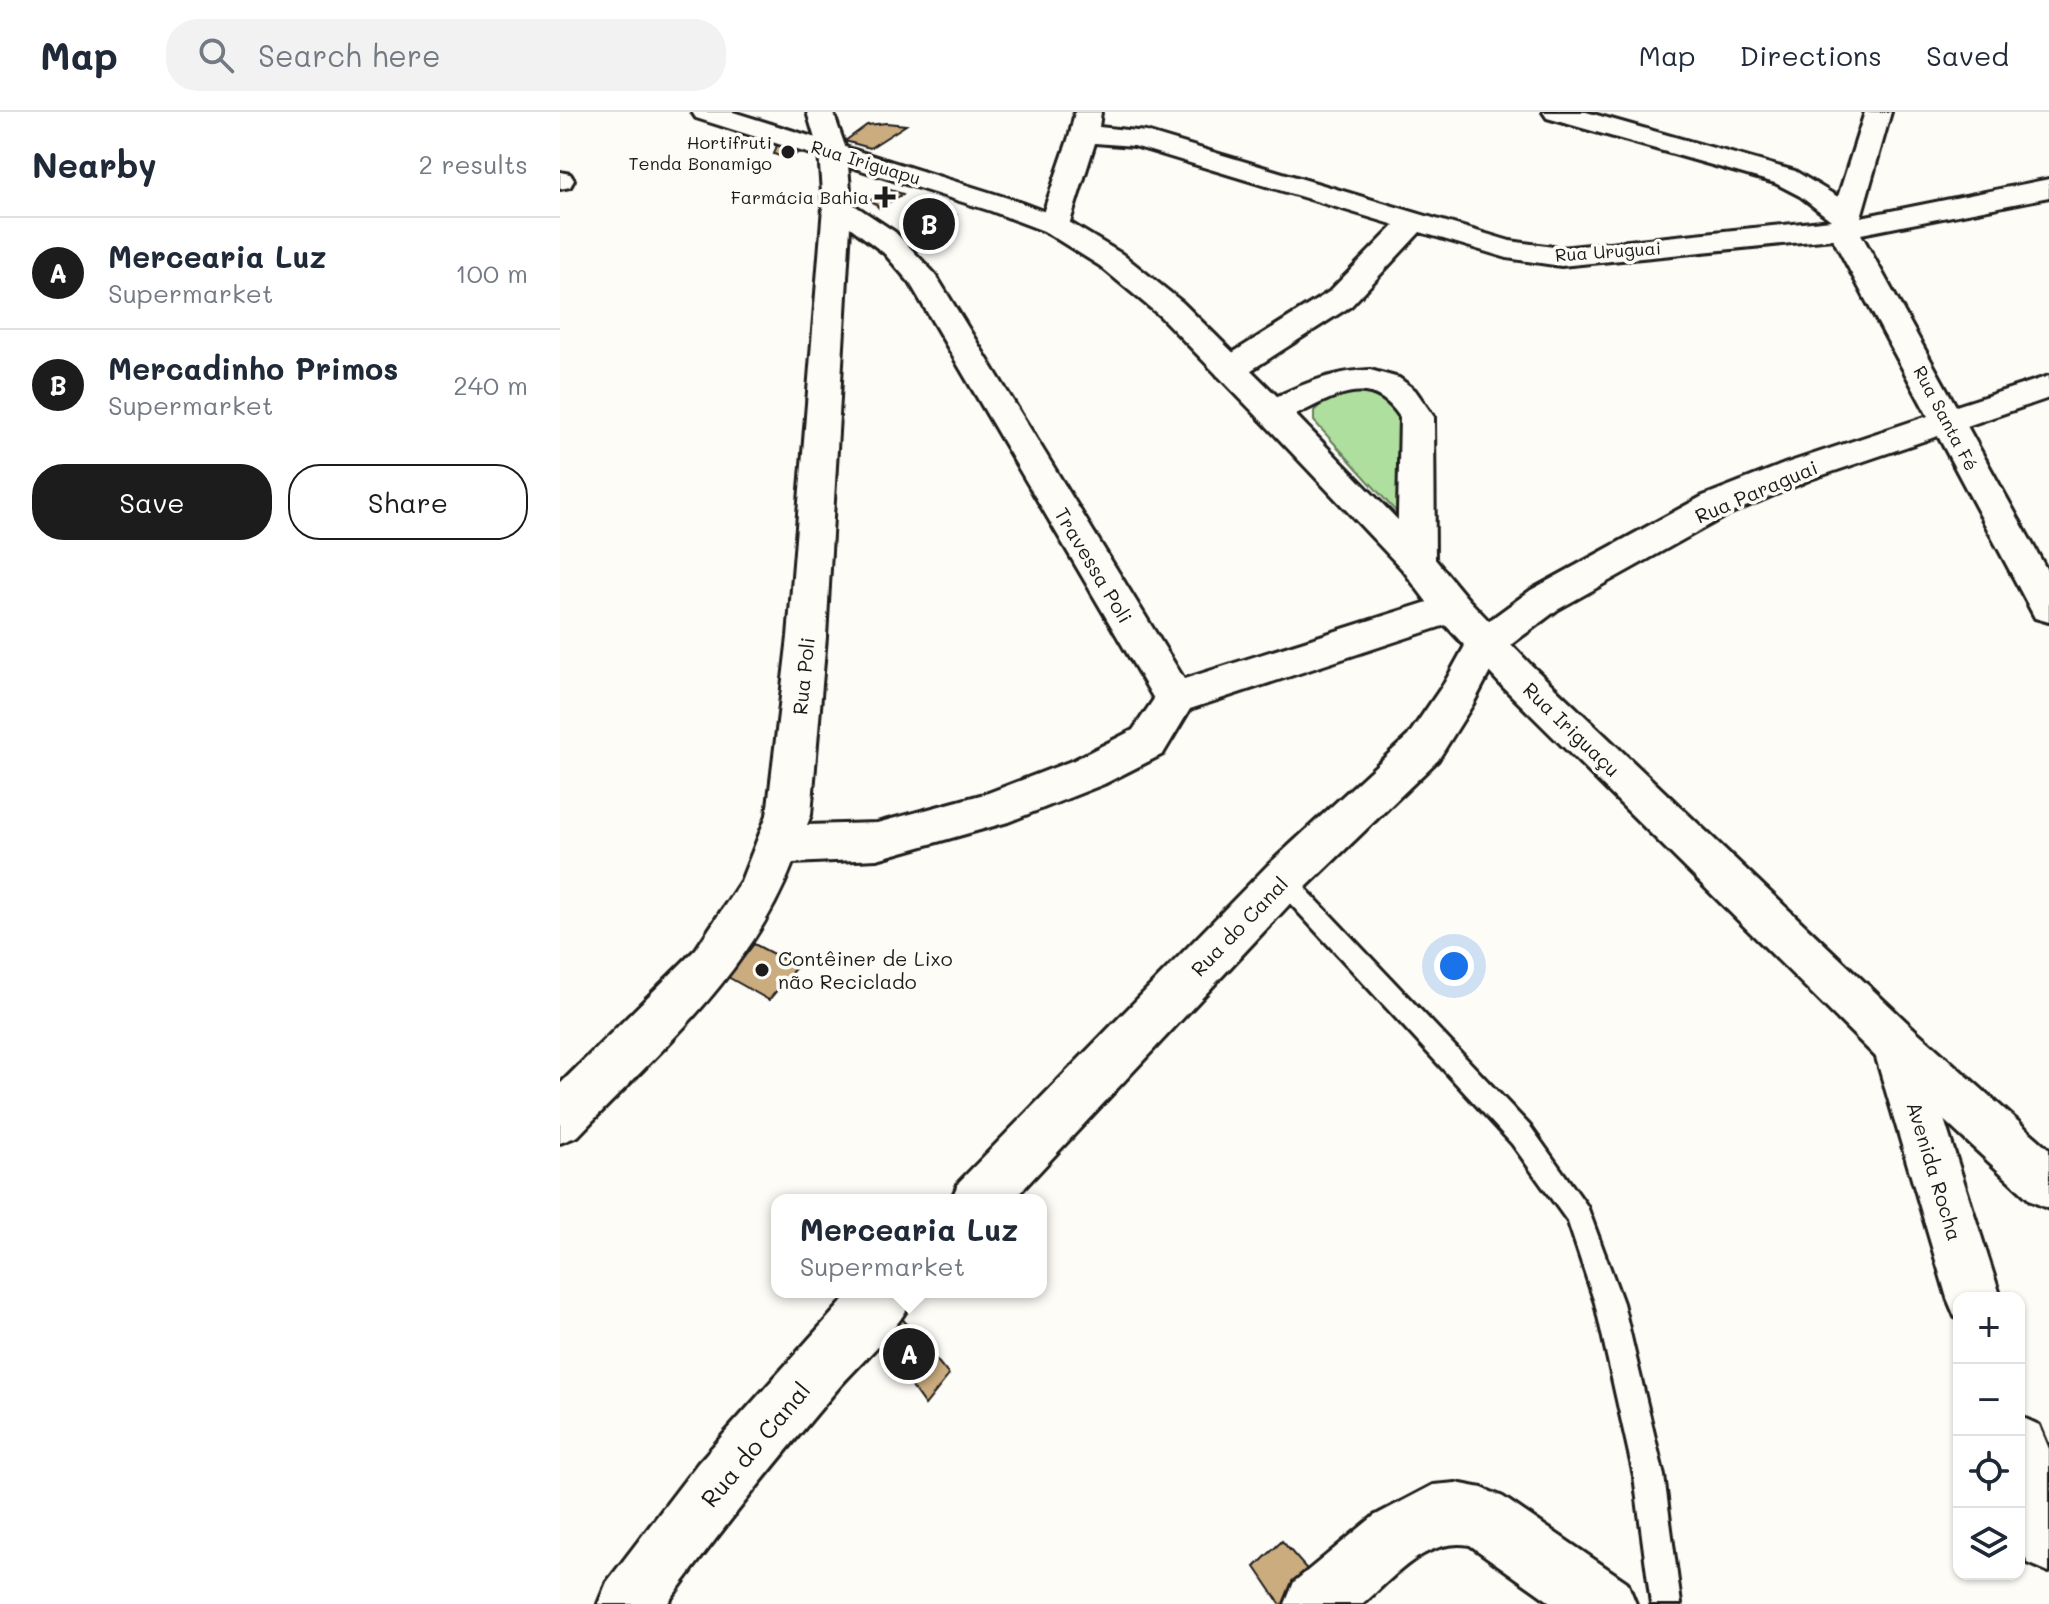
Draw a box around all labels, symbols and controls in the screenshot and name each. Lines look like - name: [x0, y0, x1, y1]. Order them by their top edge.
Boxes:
- search box: [166, 19, 726, 91]
- text: Map: [40, 30, 118, 80]
- icon: search: [194, 33, 238, 77]
- text: Search here: [258, 35, 441, 75]
- text: Map: [1639, 37, 1696, 73]
- text: Directions: [1740, 37, 1882, 73]
- text: Saved: [1926, 37, 2009, 73]
- place label: Hortifruti Tenda Bonamigo: [628, 130, 772, 175]
- street label: Rua Iriguapu: [808, 134, 924, 190]
- text: Nearby: [32, 142, 157, 187]
- marker: Hortifruti Tenda Bonamigo: [779, 143, 797, 161]
- text: 2 results: [419, 147, 528, 181]
- place label: Farmácia Bahia: [731, 185, 869, 209]
- marker: Farmácia Bahia: [876, 188, 894, 206]
- pin: B: [903, 194, 955, 254]
- street label: Rua Uruguai: [1554, 235, 1662, 267]
- text: Mercearia Luz: [108, 236, 327, 276]
- text: A: [49, 256, 67, 290]
- text: 100 m: [455, 256, 528, 290]
- text: Supermarket: [108, 276, 273, 310]
- text: Mercadinho Primos: [108, 348, 398, 388]
- street label: Rua Santa Fé: [1908, 361, 1984, 475]
- text: B: [49, 368, 67, 402]
- text: 240 m: [453, 368, 528, 402]
- text: Supermarket: [108, 388, 273, 422]
- street label: Rua Paraguai: [1691, 453, 1821, 529]
- button: Save: [32, 464, 272, 540]
- button: Share: [288, 464, 528, 540]
- street label: Travessa Poli: [1049, 503, 1139, 627]
- street label: Rua Poli: [786, 636, 820, 716]
- street label: Rua Iriguaçu: [1518, 676, 1626, 782]
- street label: Rua do Canal: [1185, 871, 1293, 981]
- place label: Contêiner de Lixo não Reciclado: [778, 945, 953, 994]
- your location: [1434, 946, 1474, 986]
- marker: Contêiner de Lixo não Reciclado: [753, 961, 771, 979]
- street label: Avenida Rocha: [1902, 1098, 1968, 1244]
- popup: [771, 1194, 1047, 1298]
- text: Mercearia Luz: [800, 1209, 1018, 1249]
- text: Supermarket: [800, 1249, 965, 1283]
- map controls: [1953, 1292, 2025, 1580]
- button: +: [1953, 1292, 2025, 1364]
- pin: A: [883, 1324, 935, 1384]
- button: −: [1953, 1364, 2025, 1436]
- street label: Rua do Canal: [693, 1375, 817, 1513]
- button: locate: [1953, 1436, 2025, 1508]
- button: layers: [1953, 1508, 2025, 1580]

